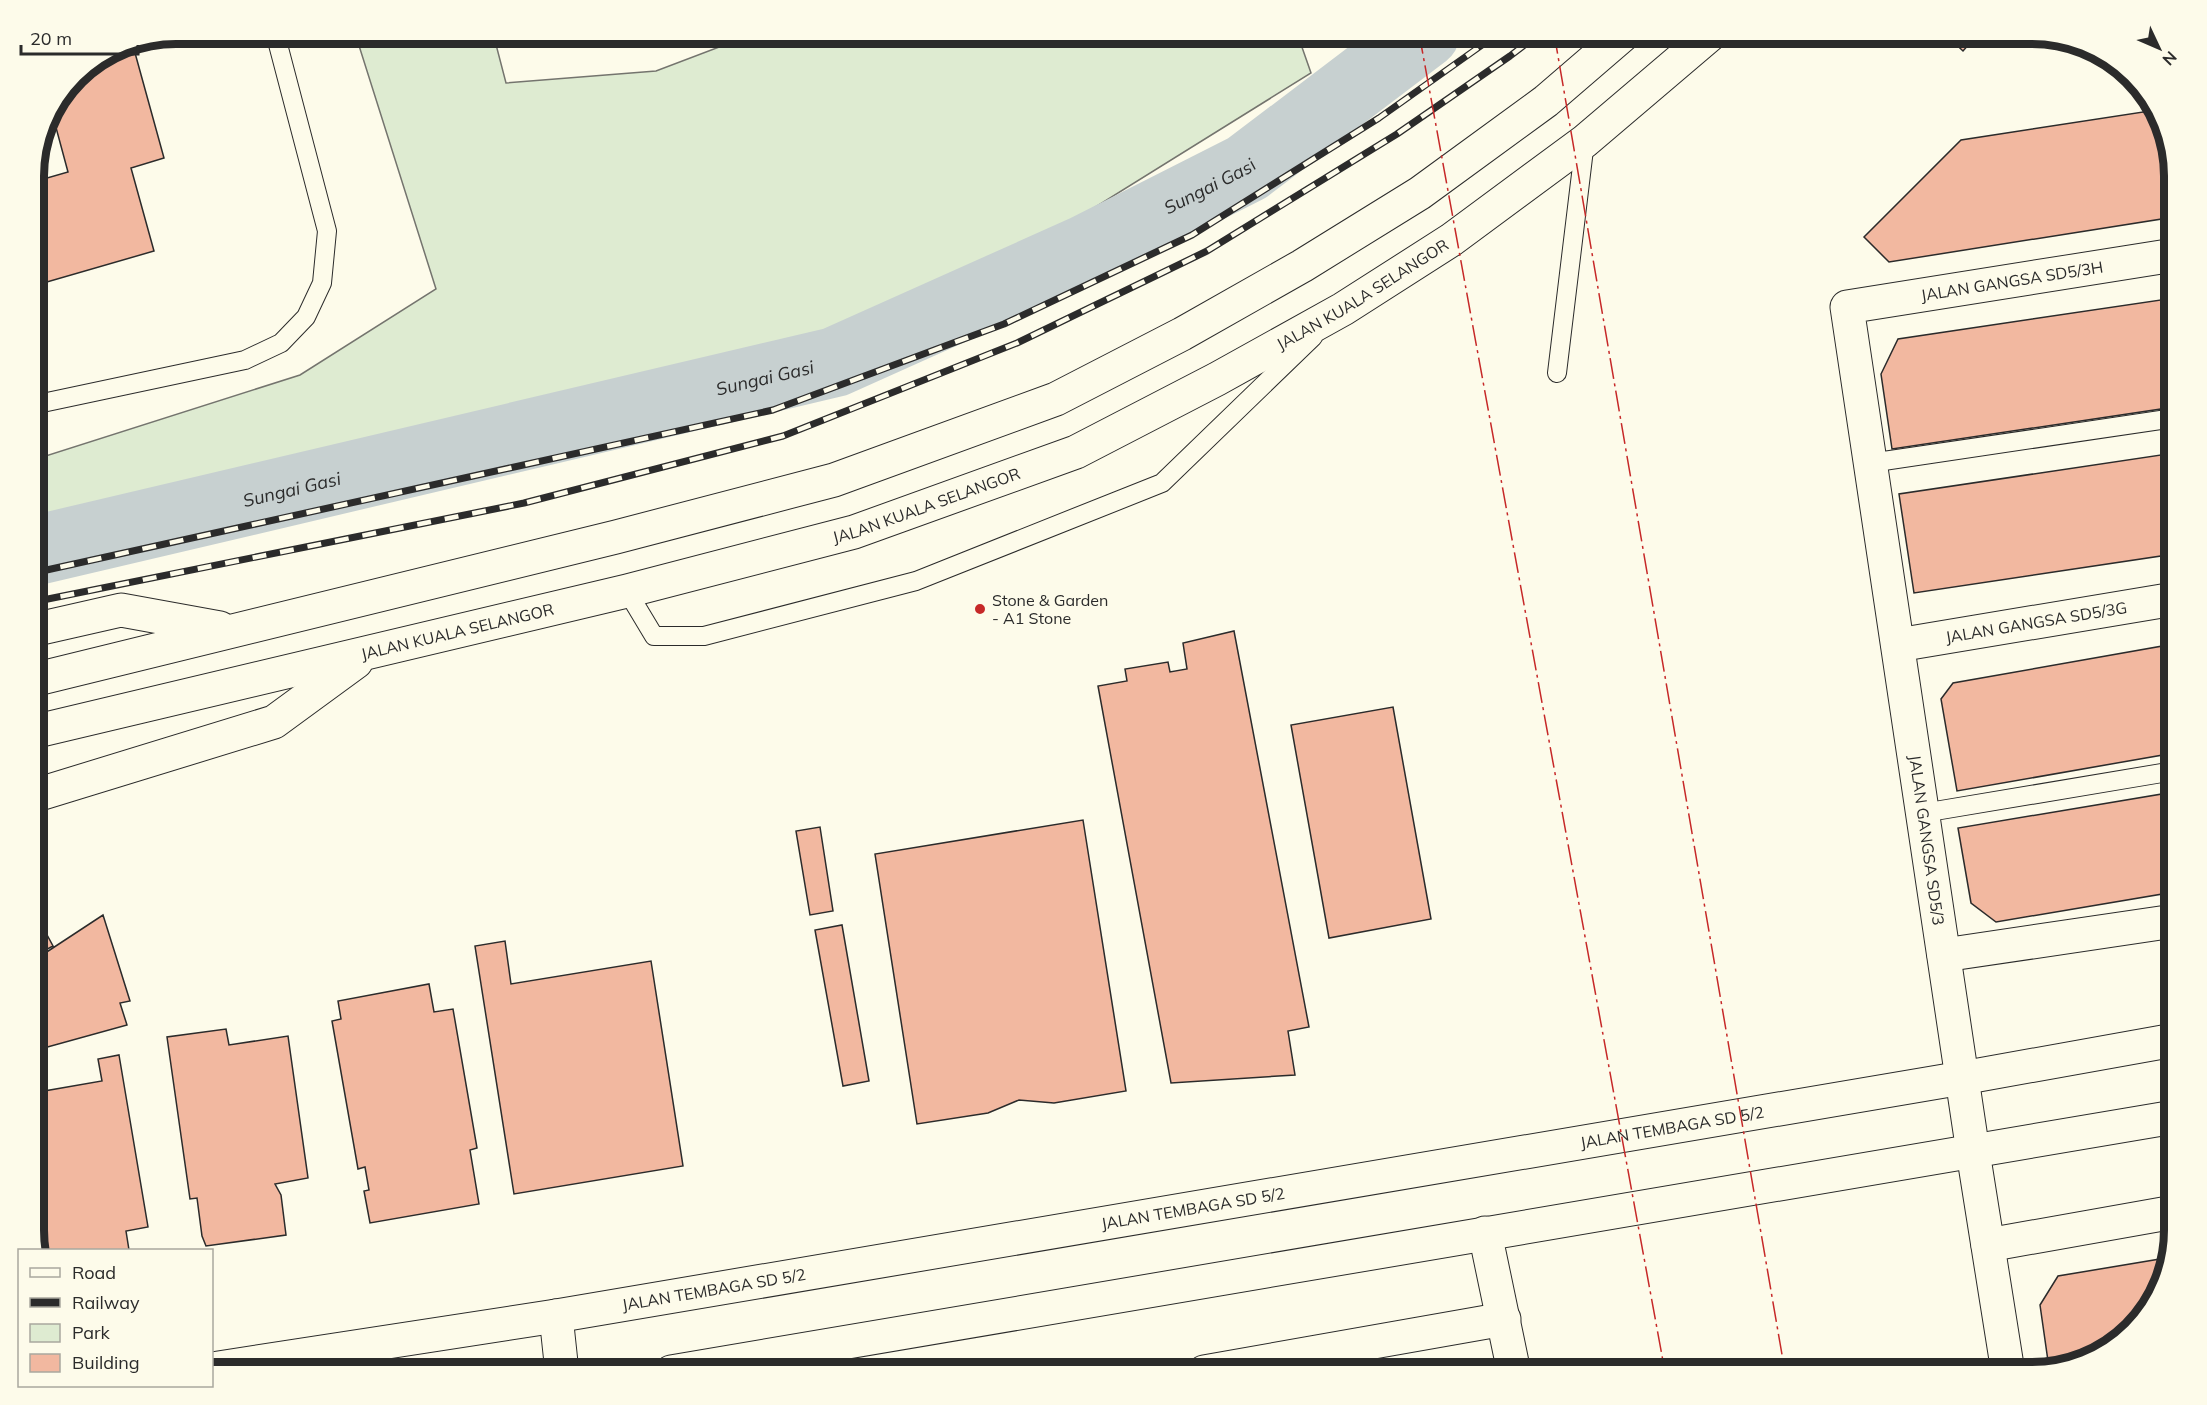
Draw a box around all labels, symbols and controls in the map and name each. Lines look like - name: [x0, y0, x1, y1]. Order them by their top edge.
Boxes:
- scale bar: [21, 18, 138, 56]
- north arrow: [2129, 18, 2189, 78]
- text: 20 m: [30, 27, 72, 50]
- text: N: [2158, 47, 2181, 70]
- water label: Sungai Gasi: [1160, 153, 1261, 219]
- street label: JALAN KUALA SELANGOR: [1273, 234, 1452, 354]
- street label: JALAN GANGSA SD5/3H: [1919, 256, 2104, 305]
- water label: Sungai Gasi: [714, 355, 817, 401]
- street label: JALAN KUALA SELANGOR: [830, 463, 1023, 547]
- water label: Sungai Gasi: [240, 467, 344, 512]
- place label: Stone & Garden - A1 Stone: [992, 590, 1108, 628]
- street label: JALAN GANGSA SD5/3G: [1944, 597, 2128, 647]
- street label: JALAN KUALA SELANGOR: [359, 599, 556, 664]
- marker: Stone & Garden - A1 Stone: [973, 602, 987, 616]
- street label: JALAN GANGSA SD5/3: [1905, 753, 1949, 927]
- street label: JALAN TEMBAGA SD 5/2: [1579, 1102, 1765, 1152]
- street label: JALAN TEMBAGA SD 5/2: [1099, 1183, 1286, 1234]
- legend: [18, 1249, 213, 1387]
- text: Road: [72, 1261, 116, 1284]
- street label: JALAN TEMBAGA SD 5/2: [620, 1264, 807, 1315]
- text: Railway: [72, 1291, 140, 1314]
- text: Park: [72, 1321, 111, 1344]
- text: Building: [72, 1351, 140, 1374]

